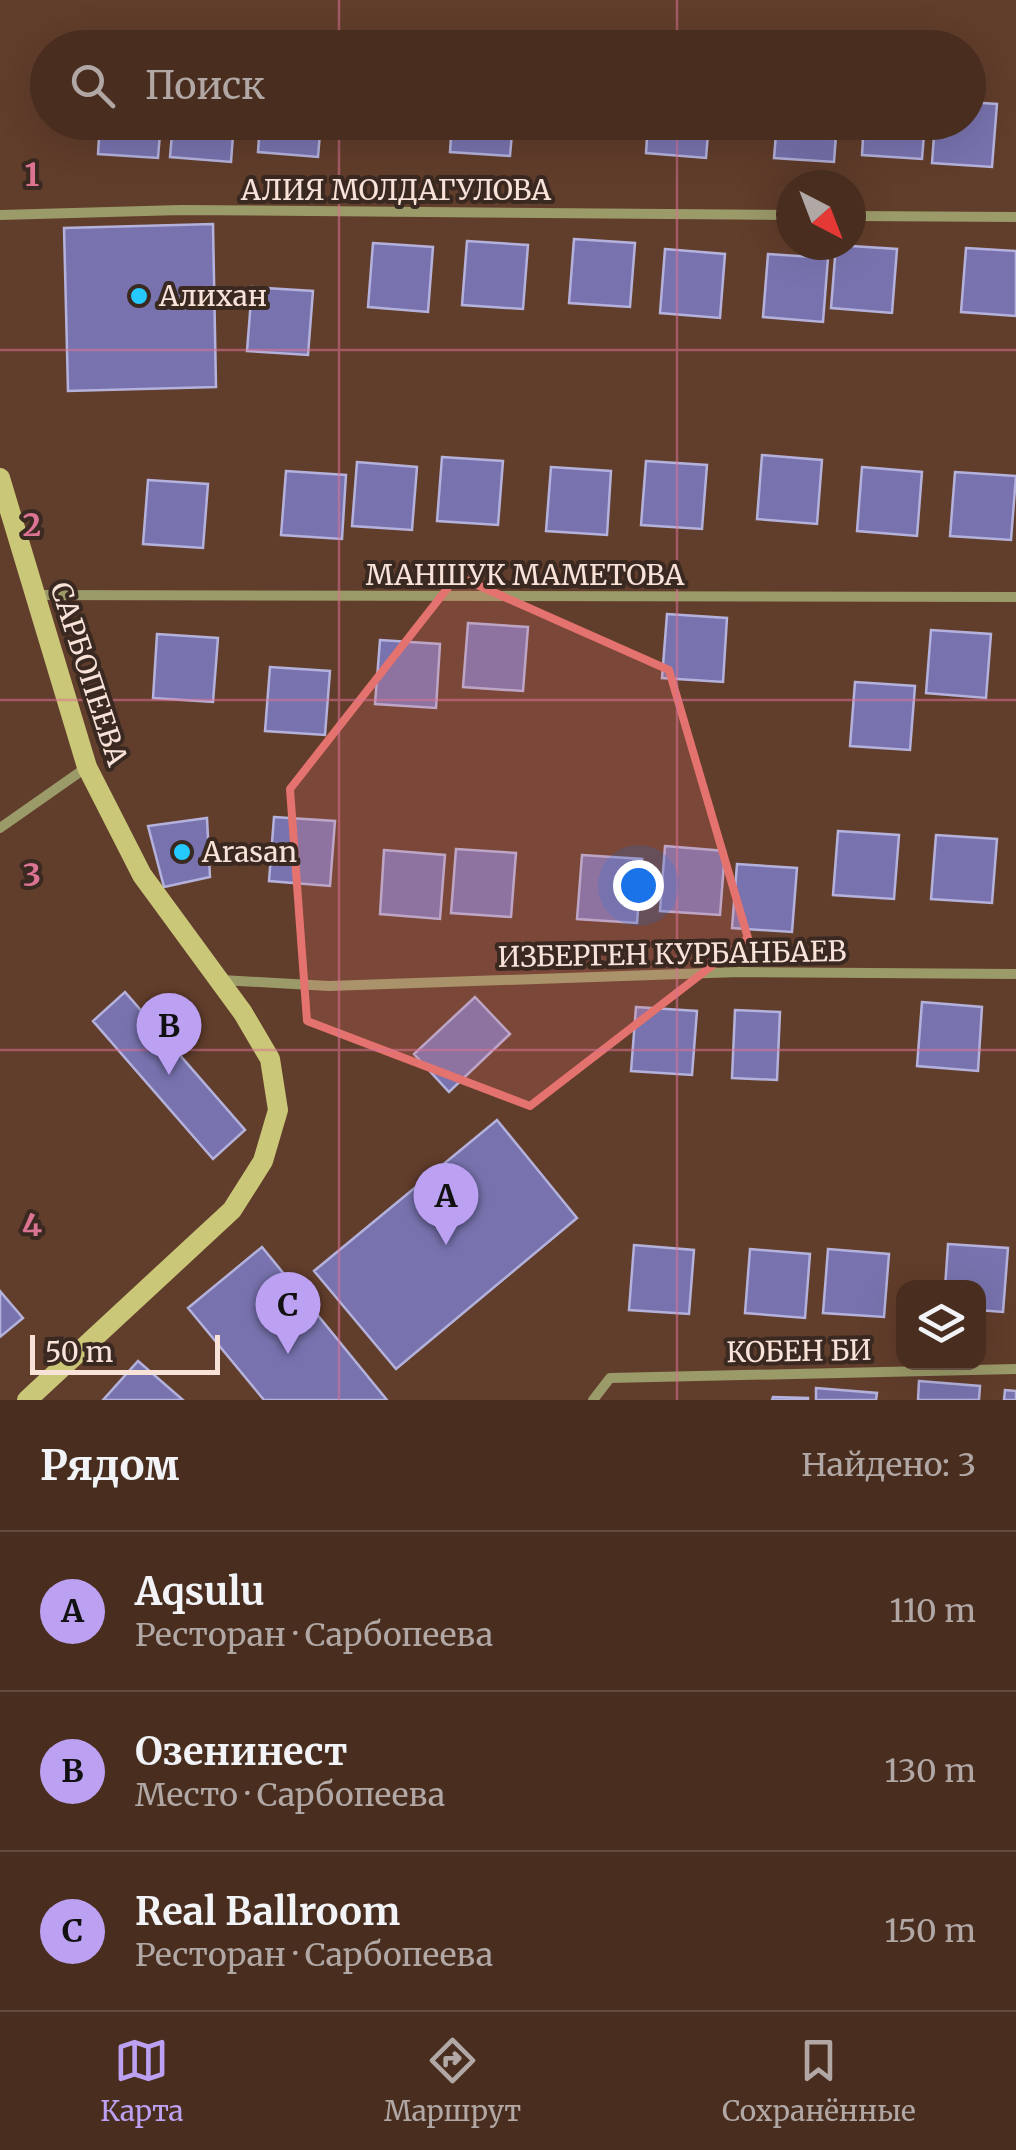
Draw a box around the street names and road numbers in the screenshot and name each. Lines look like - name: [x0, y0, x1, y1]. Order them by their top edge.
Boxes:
- street label: АЛИЯ МОЛДАГУЛОВА: [240, 172, 551, 208]
- street label: МАНШУК МАМЕТОВА: [366, 557, 685, 593]
- street label: САРБОПЕЕВА: [42, 578, 136, 771]
- street label: ИЗБЕРГЕН КУРБАНБАЕВ: [497, 933, 847, 975]
- street label: КОБЕН БИ: [726, 1332, 872, 1370]

